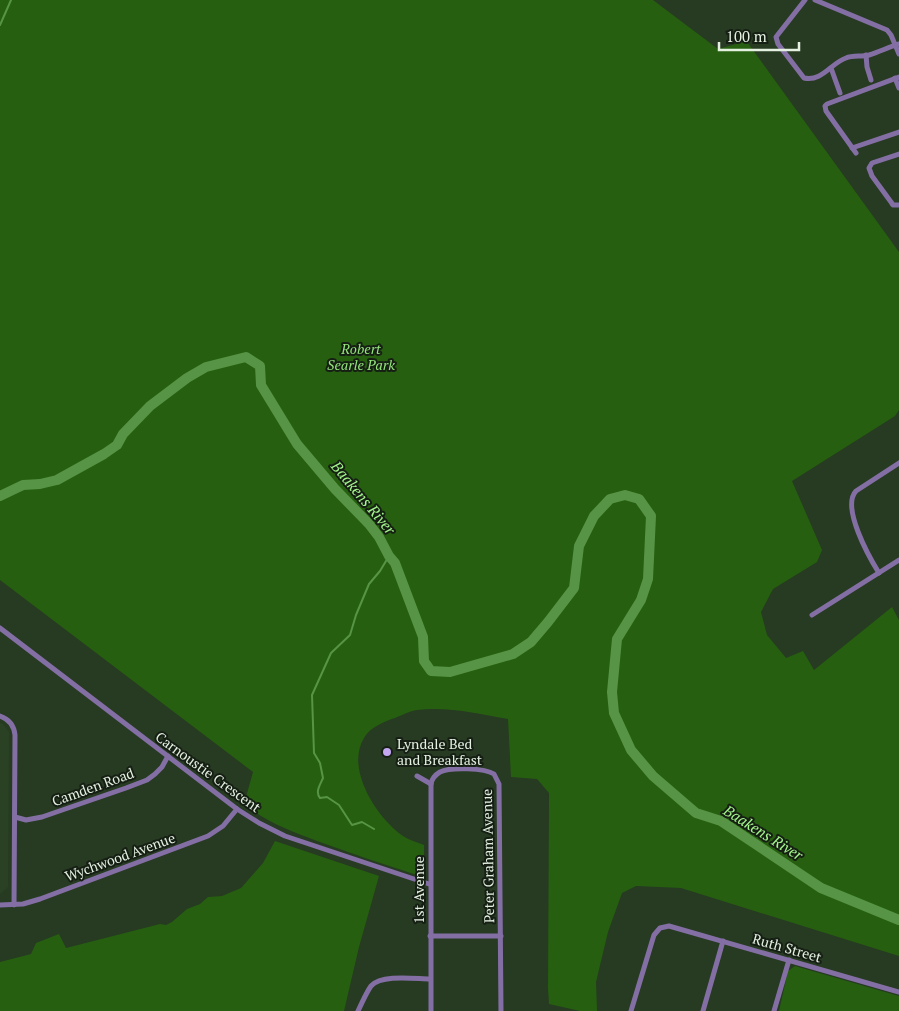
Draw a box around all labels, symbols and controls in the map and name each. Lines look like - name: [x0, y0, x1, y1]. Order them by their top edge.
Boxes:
- scale bar: [719, 20, 799, 52]
- text: 100 m: [726, 26, 767, 46]
- park label: Robert Searle Park: [327, 339, 395, 374]
- water label: Baakens River: [327, 456, 401, 539]
- street label: Carnoustie Crescent: [152, 727, 265, 817]
- place label: Lyndale Bed and Breakfast: [397, 734, 483, 769]
- marker: Lyndale Bed and Breakfast: [381, 746, 393, 758]
- street label: Camden Road: [49, 763, 137, 810]
- street label: Peter Graham Avenue: [477, 789, 498, 923]
- water label: Baakens River: [719, 799, 808, 865]
- street label: Wychwood Avenue: [62, 828, 178, 885]
- street label: 1st Avenue: [409, 856, 428, 924]
- street label: Ruth Street: [750, 929, 825, 967]

